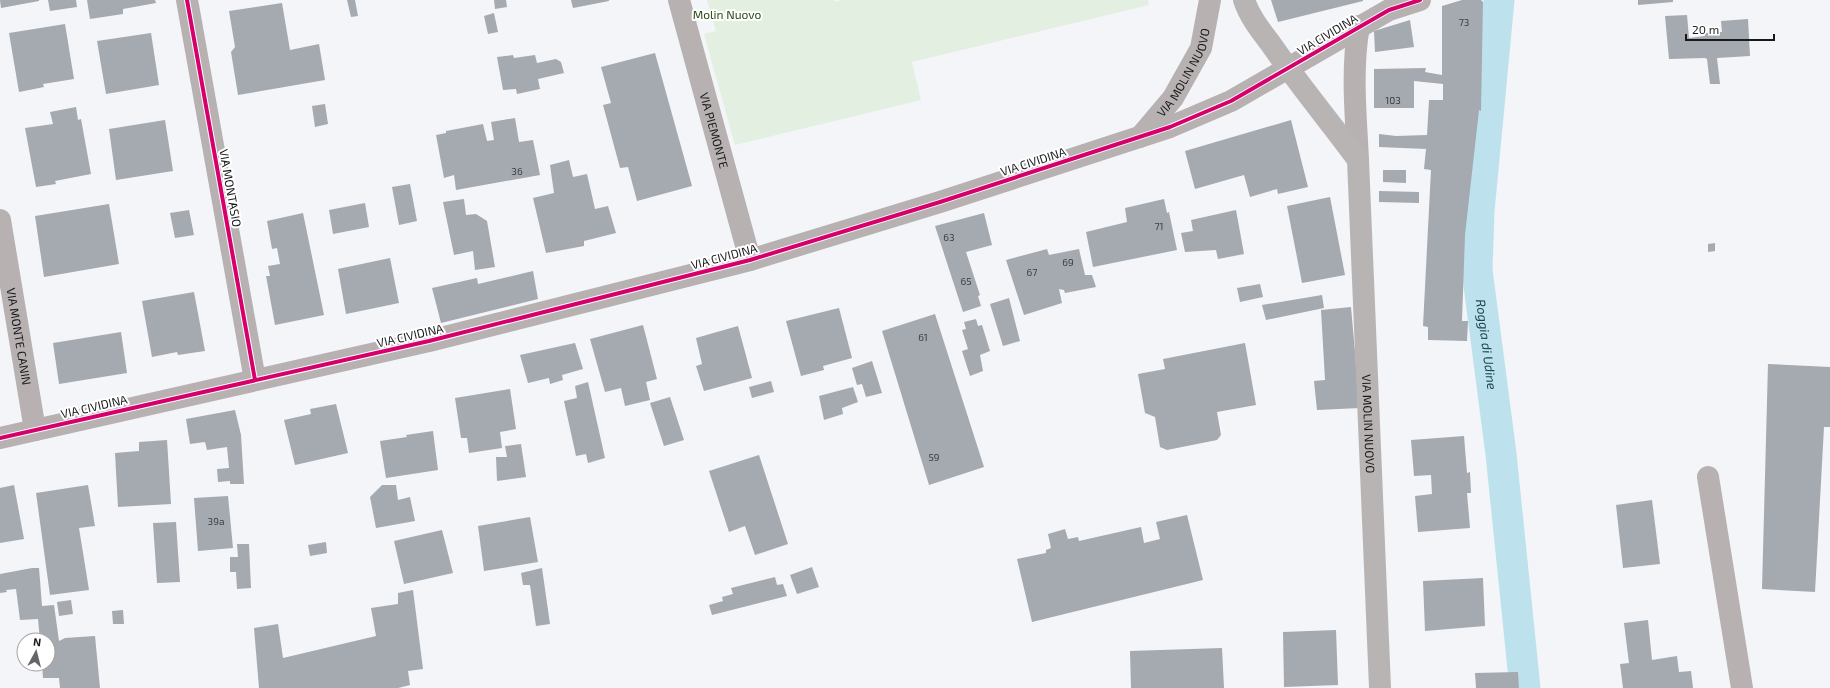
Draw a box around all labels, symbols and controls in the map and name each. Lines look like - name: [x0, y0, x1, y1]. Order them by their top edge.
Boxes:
- park label: Molin Nuovo: [693, 7, 762, 21]
- street label: VIA CIVIDINA: [1294, 10, 1360, 57]
- house number: 73: [1459, 16, 1469, 28]
- scale bar: [1686, 16, 1774, 42]
- text: 20 m: [1692, 22, 1719, 36]
- street label: VIA MOLIN NUOVO: [1154, 27, 1212, 119]
- street label: VIA PIEMONTE: [698, 91, 732, 170]
- house number: 103: [1385, 94, 1401, 106]
- street label: VIA CIVIDINA: [999, 144, 1068, 178]
- street label: VIA MONTASIO: [217, 148, 245, 228]
- house number: 36: [511, 165, 523, 177]
- house number: 71: [1154, 220, 1164, 232]
- house number: 63: [943, 231, 955, 243]
- street label: VIA CIVIDINA: [689, 240, 759, 272]
- house number: 69: [1062, 256, 1074, 268]
- house number: 67: [1027, 266, 1037, 278]
- house number: 65: [960, 275, 972, 287]
- street label: VIA MONTE CANIN: [4, 287, 34, 386]
- water label: Roggia di Udine: [1473, 298, 1501, 391]
- street label: VIA CIVIDINA: [375, 320, 445, 349]
- house number: 61: [918, 331, 928, 343]
- street label: VIA MOLIN NUOVO: [1360, 374, 1378, 474]
- street label: VIA CIVIDINA: [59, 391, 129, 420]
- house number: 59: [928, 451, 940, 463]
- house number: 39a: [208, 515, 224, 527]
- north arrow: [16, 632, 56, 672]
- text: N: [33, 635, 42, 649]

